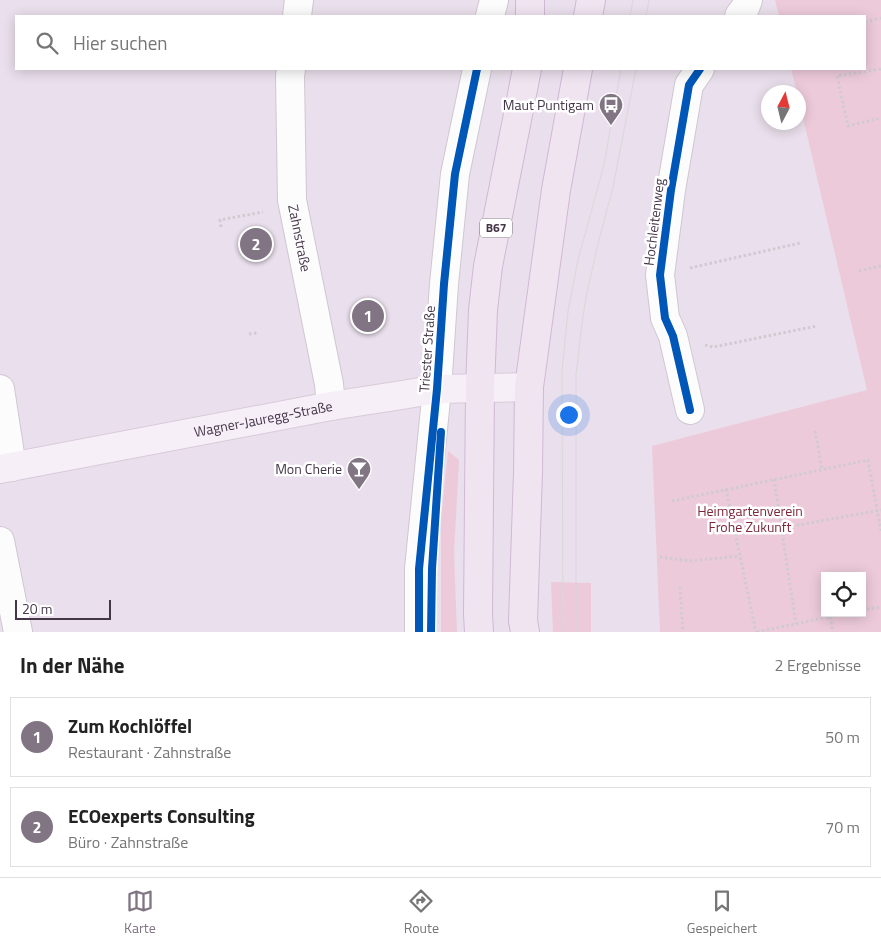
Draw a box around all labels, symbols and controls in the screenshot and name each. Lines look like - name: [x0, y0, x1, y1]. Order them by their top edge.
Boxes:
- search box: [15, 15, 866, 70]
- text: Hier suchen: [73, 28, 168, 57]
- icon: search: [33, 29, 61, 57]
- north arrow: [761, 85, 806, 130]
- bus stop icon: Maut Puntigam: [598, 92, 624, 126]
- place label: Maut Puntigam: [503, 94, 594, 115]
- street label: Hochleitenweg: [638, 177, 669, 267]
- street label: Zahnstraße: [283, 203, 317, 273]
- road number: B67: [480, 218, 512, 238]
- pin: 2: [240, 225, 272, 263]
- pin: 1: [352, 297, 384, 335]
- street label: Triester Straße: [413, 305, 440, 393]
- street label: Wagner-Jauregg-Straße: [192, 395, 334, 442]
- your location: [556, 402, 582, 428]
- bar icon: Mon Cherie: [346, 456, 372, 490]
- place label: Mon Cherie: [275, 458, 342, 479]
- park label: Heimgartenverein Frohe Zukunft: [697, 500, 803, 537]
- map controls: [821, 572, 866, 617]
- button: locate: [821, 572, 866, 617]
- scale bar: [15, 597, 111, 620]
- text: 20 m: [22, 598, 52, 619]
- text: In der Nähe: [20, 649, 125, 681]
- text: 2 Ergebnisse: [774, 653, 861, 677]
- text: Zum Kochlöffel: [68, 711, 192, 740]
- text: 1: [33, 725, 41, 749]
- text: 50 m: [825, 725, 860, 749]
- text: Restaurant · Zahnstraße: [68, 740, 231, 764]
- text: ECOexperts Consulting: [68, 801, 255, 830]
- text: 2: [33, 815, 41, 839]
- text: 70 m: [825, 815, 860, 839]
- text: Büro · Zahnstraße: [68, 830, 188, 854]
- tab: Karte: [124, 887, 156, 938]
- tab: Route: [404, 887, 439, 938]
- tab: Gespeichert: [687, 887, 757, 938]

